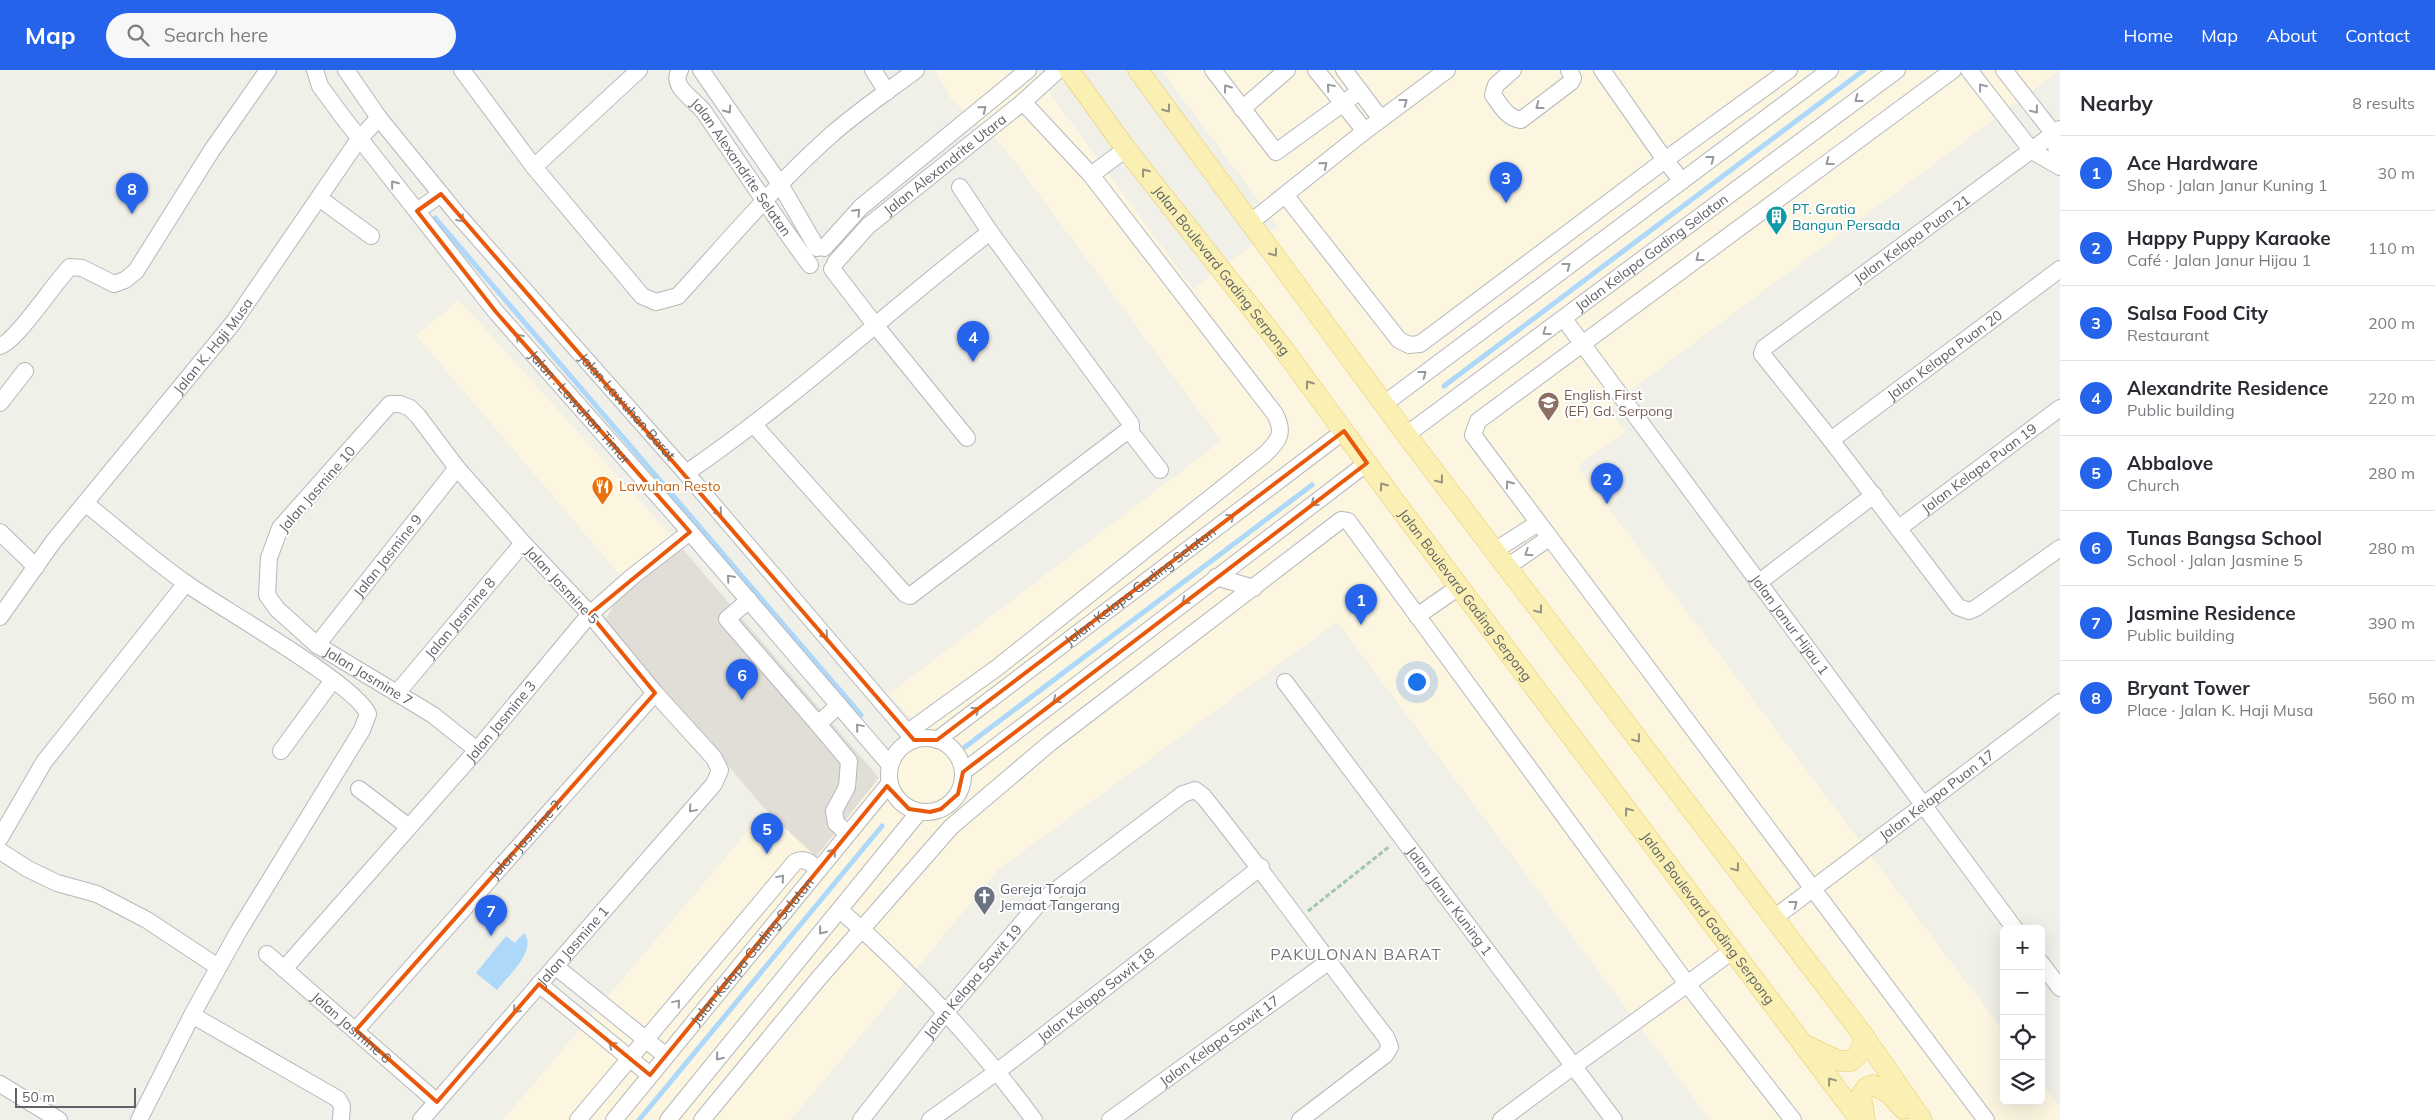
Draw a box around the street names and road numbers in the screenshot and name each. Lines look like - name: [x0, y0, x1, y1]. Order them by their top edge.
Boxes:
- street label: Jalan Alexandrite Selatan: [687, 94, 795, 240]
- street label: Jalan Alexandrite Utara: [880, 110, 1010, 219]
- street label: Jalan Boulevard Gading Serpong: [1149, 182, 1294, 359]
- street label: Jalan Kelapa Gading Selatan: [1572, 190, 1731, 315]
- street label: Jalan Kelapa Puan 21: [1850, 191, 1974, 287]
- street label: Jalan K. Haji Musa: [169, 294, 256, 398]
- street label: Jalan Kelapa Puan 20: [1884, 306, 2006, 404]
- street label: Jalan . Lawuhan Timur: [525, 347, 635, 468]
- street label: Jalan Lawuhan Barat: [575, 349, 680, 464]
- street label: Jalan Kelapa Puan 19: [1918, 419, 2040, 517]
- street label: Jalan Jasmine 10: [275, 442, 359, 536]
- street label: Jalan Boulevard Gading Serpong: [1395, 505, 1536, 685]
- street label: Jalan Jasmine 9: [350, 511, 426, 600]
- street label: Jalan Kelapa Gading Selatan: [1061, 523, 1219, 649]
- street label: Jalan Jasmine 5: [521, 542, 603, 628]
- street label: Jalan Janur Hijau 1: [1747, 571, 1833, 678]
- street label: Jalan Jasmine 8: [421, 574, 499, 662]
- street label: Jalan Jasmine 7: [321, 642, 416, 710]
- street label: Jalan Jasmine 3: [462, 677, 540, 766]
- street label: Jalan Kelapa Puan 17: [1876, 746, 1998, 844]
- street label: Jalan Jasmine 2: [485, 796, 565, 883]
- street label: Jalan Boulevard Gading Serpong: [1637, 828, 1779, 1008]
- street label: Jalan Janur Kuning 1: [1403, 843, 1496, 959]
- street label: Jalan Kelapa Gading Selatan: [686, 874, 818, 1029]
- street label: Jalan Jasmine 1: [533, 902, 613, 990]
- street label: Jalan Kelapa Sawit 19: [920, 921, 1026, 1042]
- street label: Jalan Kelapa Sawit 18: [1034, 944, 1158, 1046]
- street label: Jalan Jasmine 6: [308, 988, 395, 1067]
- street label: Jalan Kelapa Sawit 17: [1156, 991, 1283, 1090]

